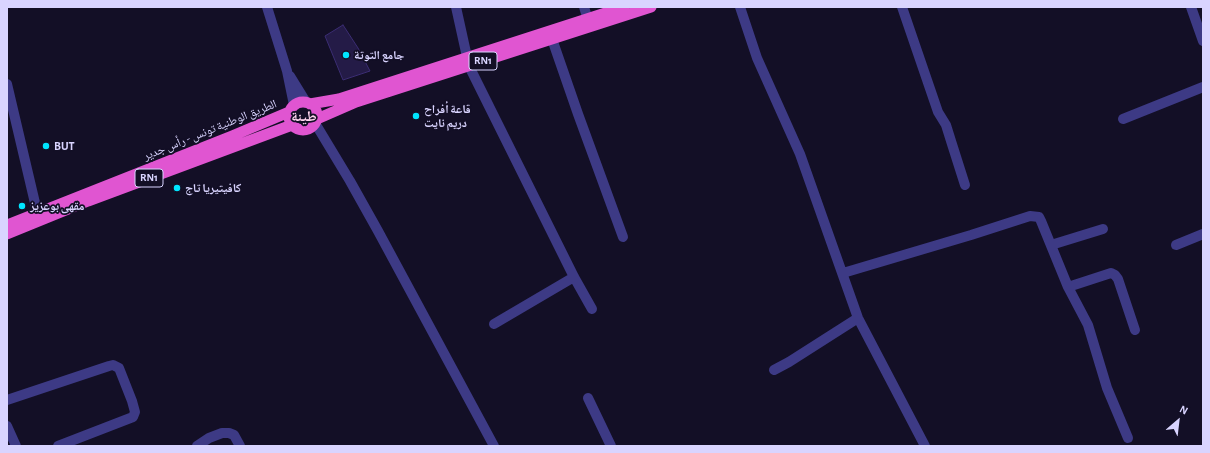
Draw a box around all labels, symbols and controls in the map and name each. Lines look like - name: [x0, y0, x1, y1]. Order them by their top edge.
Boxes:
- place label: جامع التوتة: [354, 48, 404, 62]
- marker: جامع التوتة: [341, 50, 351, 60]
- road number: RN1: [469, 52, 497, 70]
- street label: الطريق الوطنية تونس - رأس جدير: [141, 97, 279, 163]
- place label: قاعة أفراح دريم نايت: [424, 102, 471, 130]
- district label: طينة: [291, 109, 317, 125]
- marker: قاعة أفراح دريم نايت: [411, 111, 421, 121]
- place label: BUT: [54, 139, 75, 153]
- marker: BUT: [41, 141, 51, 151]
- road number: RN1: [135, 169, 163, 187]
- place label: كافيتيريا تاج: [185, 181, 241, 195]
- marker: كافيتيريا تاج: [172, 183, 182, 193]
- place label: مقهى بوعزيز: [30, 199, 84, 213]
- marker: مقهى بوعزيز: [17, 201, 27, 211]
- north arrow: [1158, 401, 1198, 441]
- text: N: [1178, 403, 1190, 417]

